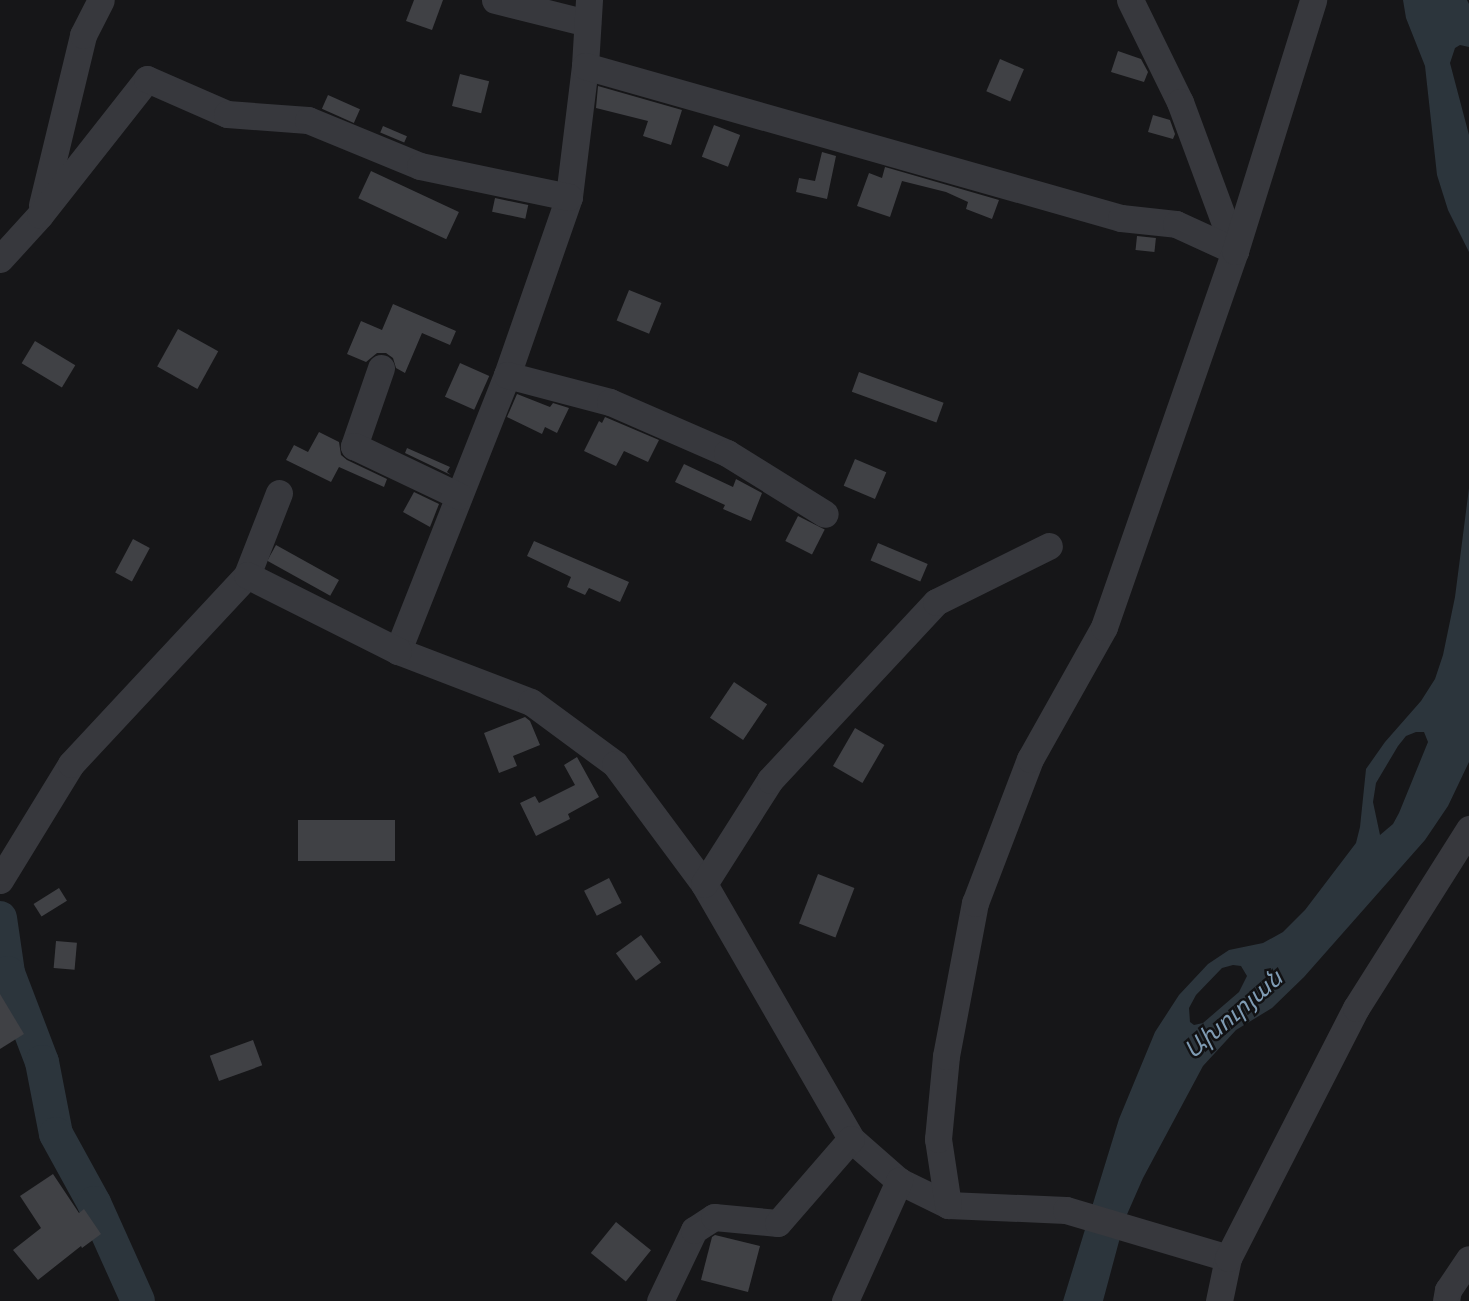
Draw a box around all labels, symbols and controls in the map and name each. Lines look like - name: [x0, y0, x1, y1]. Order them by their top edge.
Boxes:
- water label: Ախուրյան: [1178, 963, 1288, 1065]

